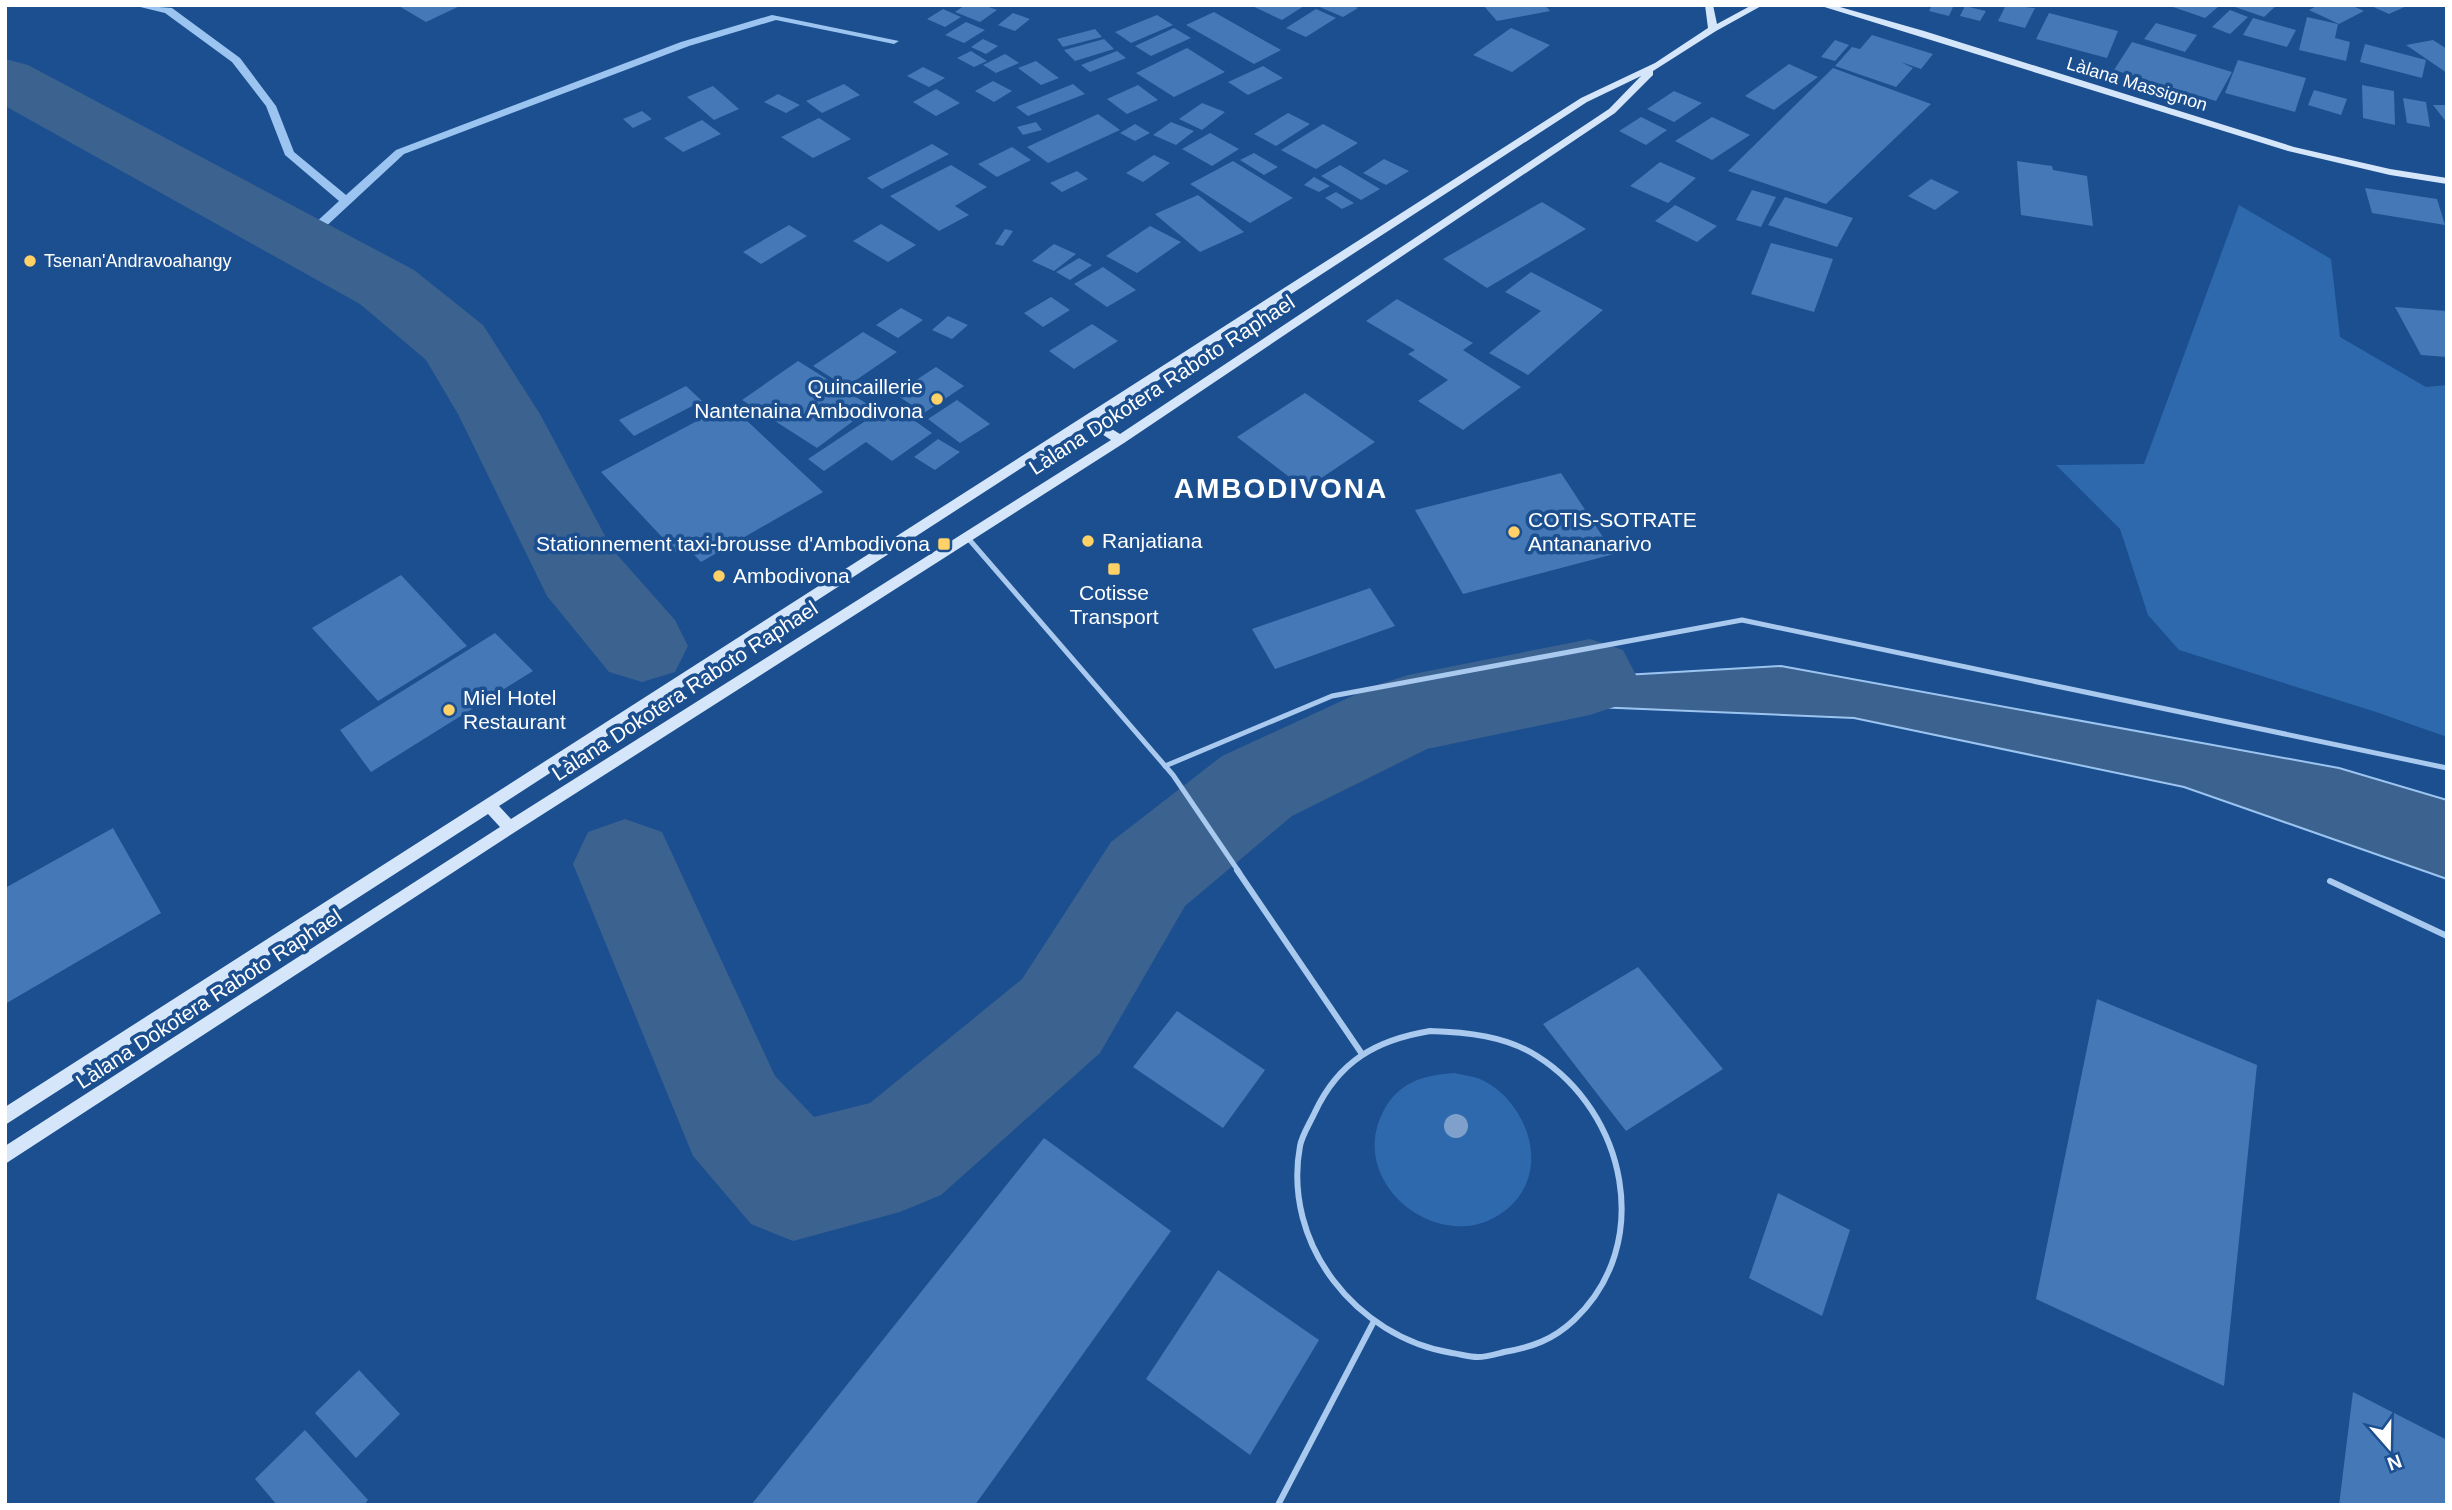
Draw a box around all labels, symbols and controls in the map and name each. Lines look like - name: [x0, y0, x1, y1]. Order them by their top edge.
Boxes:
- street label: Làlana Massignon: [2064, 53, 2210, 115]
- place label: Tsenan'Andravoahangy: [44, 251, 232, 271]
- marker: Tsenan'Andravoahangy: [22, 253, 38, 269]
- street label: Làlana Dokotera Raboto Raphael: [1025, 290, 1299, 479]
- place label: Quincaillerie Nantenaina Ambodivona: [694, 375, 923, 422]
- marker: Quincaillerie Nantenaina Ambodivona: [929, 391, 945, 407]
- district label: AMBODIVONA: [1174, 473, 1388, 504]
- place label: COTIS-SOTRATE Antananarivo: [1528, 508, 1697, 555]
- marker: COTIS-SOTRATE Antananarivo: [1506, 524, 1522, 540]
- place label: Ranjatiana: [1102, 529, 1203, 552]
- place label: Stationnement taxi-brousse d'Ambodivona: [536, 532, 930, 555]
- marker: Ranjatiana: [1080, 533, 1096, 549]
- marker: Stationnement taxi-brousse d'Ambodivona: [936, 536, 952, 552]
- marker: Cotisse Transport: [1106, 561, 1122, 577]
- place label: Ambodivona: [733, 564, 850, 587]
- marker: Ambodivona: [711, 568, 727, 584]
- place label: Cotisse Transport: [1069, 581, 1159, 628]
- street label: Làlana Dokotera Raboto Raphael: [548, 596, 822, 785]
- place label: Miel Hotel Restaurant: [463, 686, 566, 733]
- marker: Miel Hotel Restaurant: [441, 702, 457, 718]
- street label: Làlana Dokotera Raboto Raphael: [72, 904, 346, 1093]
- north arrow: [2354, 1412, 2424, 1482]
- text: N: [2385, 1450, 2405, 1475]

